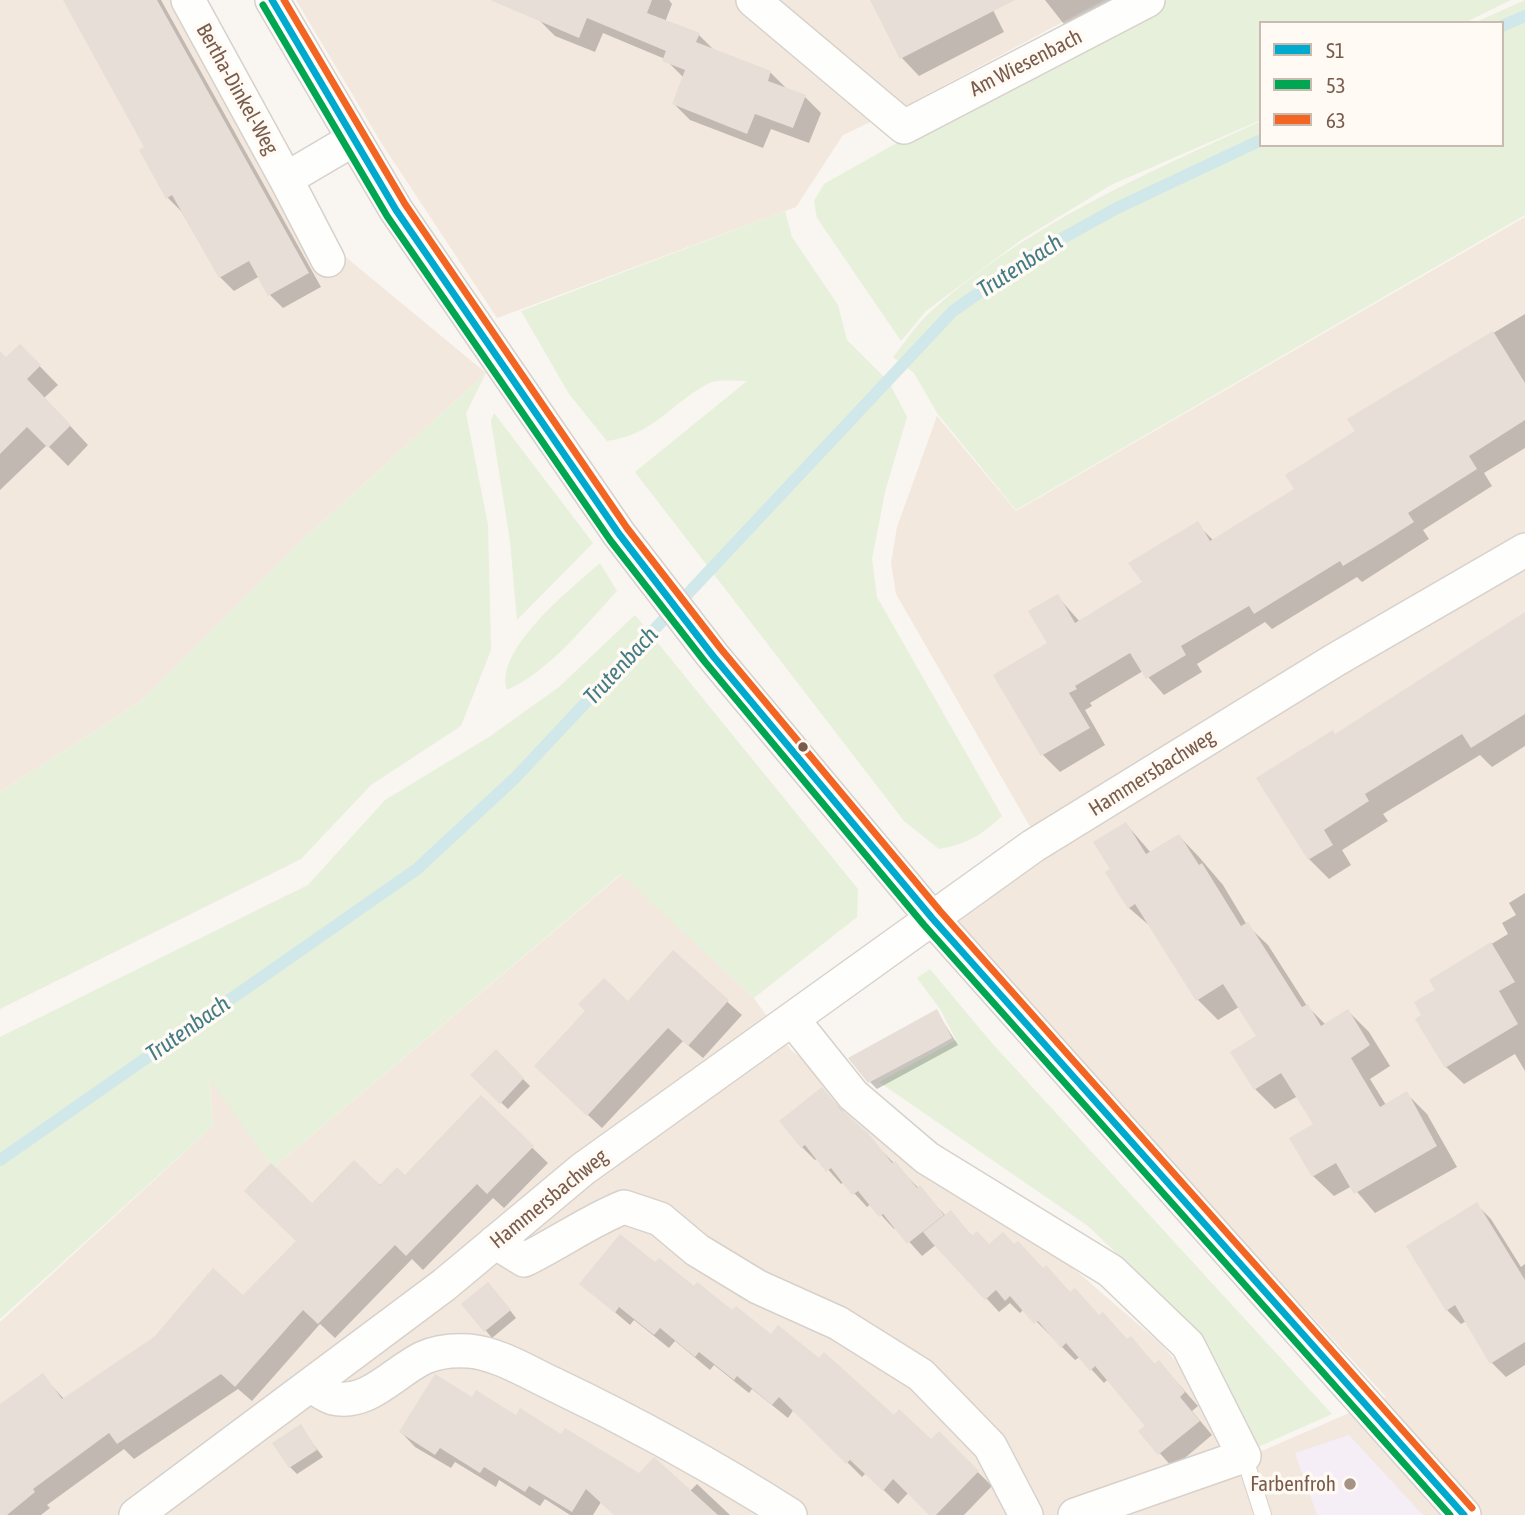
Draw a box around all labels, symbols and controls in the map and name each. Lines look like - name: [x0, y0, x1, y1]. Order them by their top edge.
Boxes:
- street label: Bertha-Dinkel-Weg: [191, 19, 283, 159]
- legend: [1259, 21, 1504, 147]
- street label: Am Wiesenbach: [966, 24, 1086, 102]
- text: S1: [1326, 38, 1345, 62]
- text: 53: [1326, 73, 1346, 97]
- text: 63: [1326, 108, 1346, 132]
- water label: Trutenbach: [972, 228, 1068, 304]
- water label: Trutenbach: [578, 622, 664, 710]
- street label: Hammersbachweg: [1084, 724, 1220, 822]
- unlabelled marker: [796, 740, 810, 754]
- water label: Trutenbach: [141, 990, 235, 1068]
- street label: Hammersbachweg: [485, 1144, 613, 1254]
- place label: Farbenfroh: [1250, 1471, 1336, 1497]
- marker: Farbenfroh: [1342, 1476, 1358, 1492]

